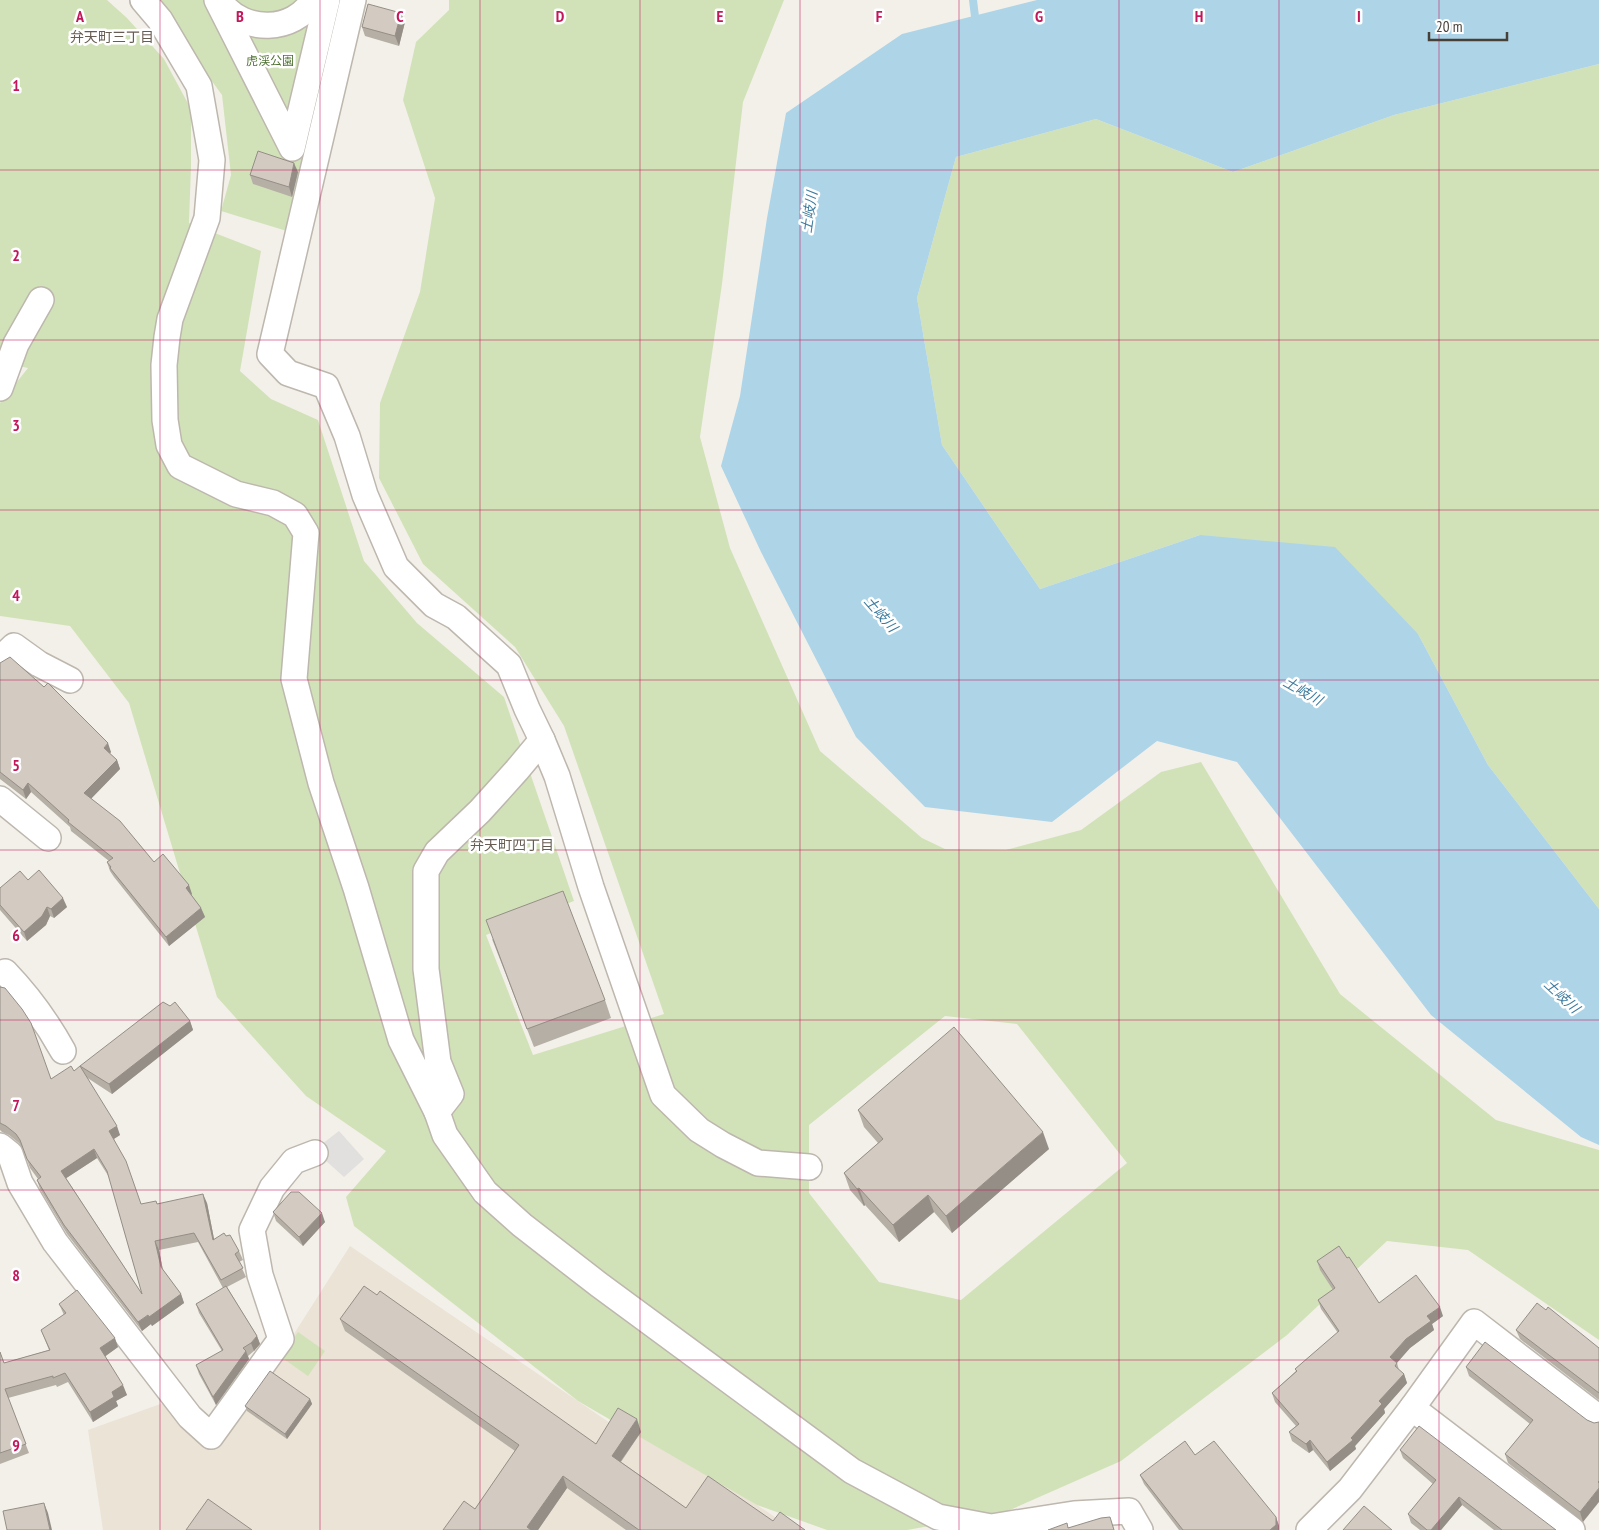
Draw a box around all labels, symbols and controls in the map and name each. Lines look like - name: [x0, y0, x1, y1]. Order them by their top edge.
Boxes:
- text: A: [75, 6, 85, 26]
- text: B: [236, 6, 244, 26]
- text: C: [396, 6, 404, 26]
- text: D: [556, 6, 565, 26]
- text: E: [717, 6, 724, 26]
- text: F: [876, 6, 883, 26]
- text: G: [1035, 6, 1043, 26]
- text: H: [1195, 6, 1203, 26]
- text: I: [1357, 6, 1361, 26]
- scale bar: [1429, 10, 1506, 42]
- text: 20 m: [1436, 17, 1462, 36]
- district label: 弁天町三丁目: [70, 28, 154, 46]
- park label: 虎渓公園: [246, 53, 294, 68]
- text: 1: [12, 75, 20, 95]
- water label: 土岐川: [797, 188, 821, 234]
- text: 2: [12, 245, 20, 265]
- text: 3: [12, 415, 20, 435]
- text: 4: [12, 585, 20, 605]
- water label: 土岐川: [860, 592, 903, 637]
- water label: 土岐川: [1280, 673, 1327, 710]
- text: 5: [12, 755, 20, 775]
- district label: 弁天町四丁目: [470, 836, 554, 854]
- text: 6: [12, 925, 20, 945]
- water label: 土岐川: [1541, 975, 1585, 1018]
- text: 7: [12, 1095, 20, 1115]
- text: 8: [12, 1265, 20, 1285]
- text: 9: [12, 1435, 20, 1455]

